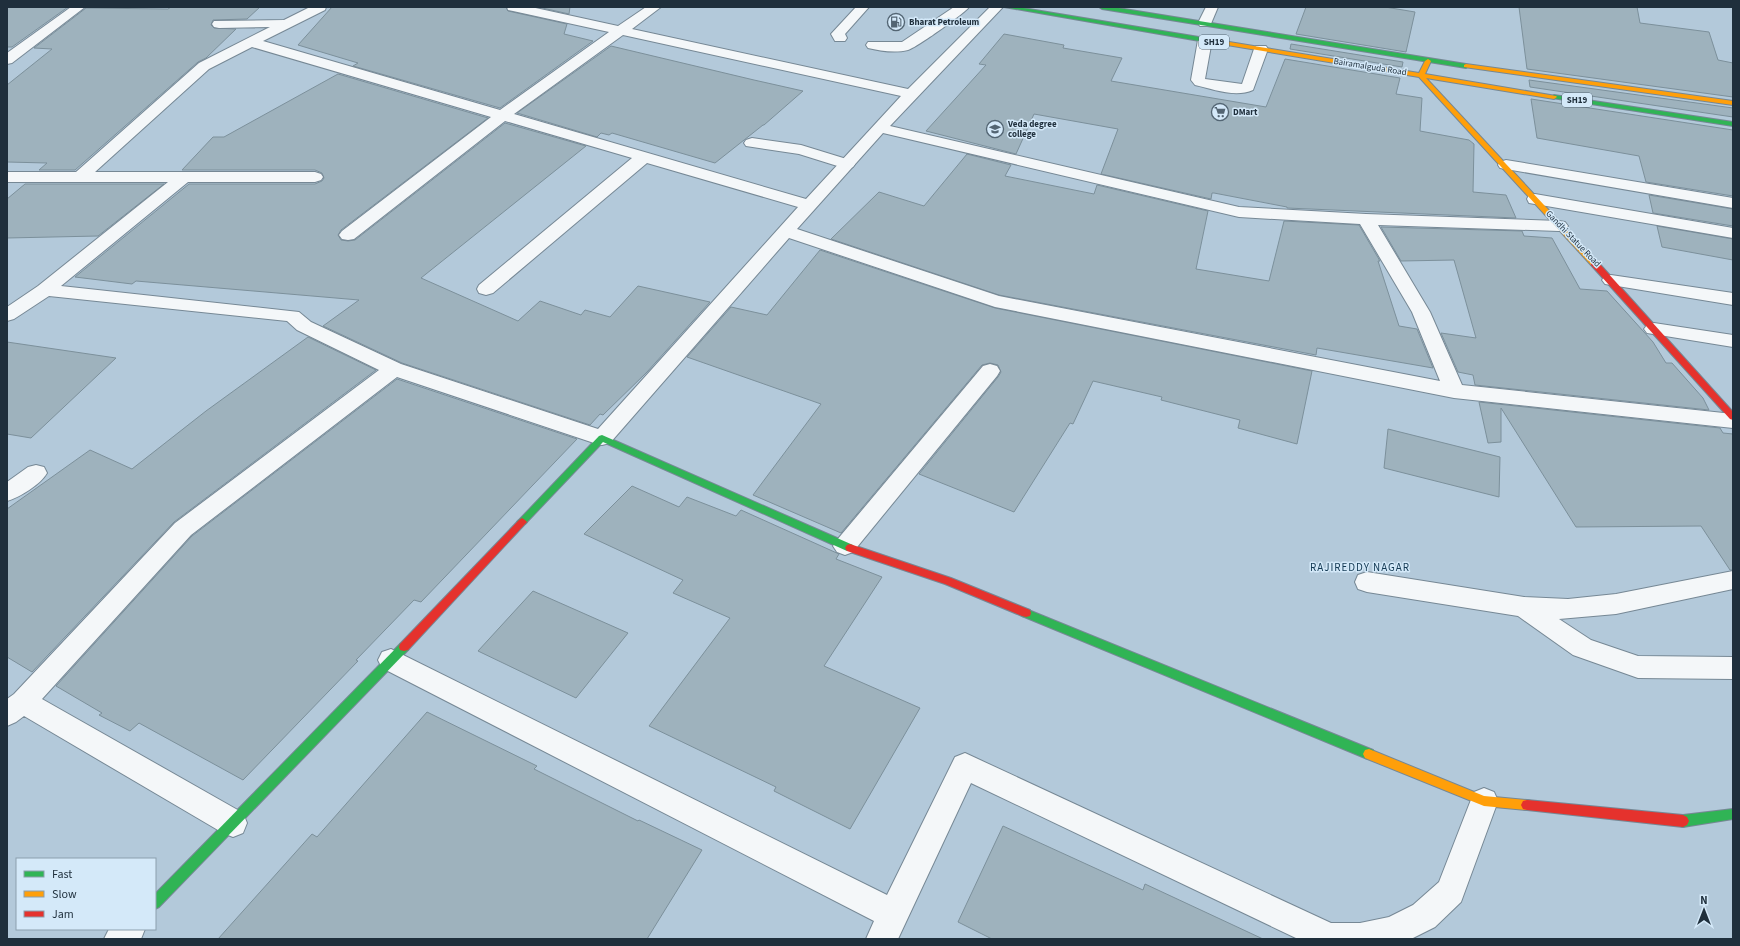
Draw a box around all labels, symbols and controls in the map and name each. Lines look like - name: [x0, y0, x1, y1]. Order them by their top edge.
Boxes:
- fuel station icon: Bharat Petroleum: [886, 12, 906, 32]
- place label: Bharat Petroleum: [909, 16, 980, 29]
- road number: SH19: [1199, 35, 1229, 49]
- street label: Bairamalguda Road: [1333, 55, 1407, 79]
- road number: SH19: [1562, 93, 1592, 107]
- supermarket icon: DMart: [1210, 102, 1230, 122]
- place label: DMart: [1233, 106, 1258, 119]
- place label: Veda degree college: [1007, 118, 1057, 141]
- school or university icon: Veda degree college: [985, 119, 1005, 139]
- street label: Gandhi Statue Road: [1543, 208, 1603, 270]
- district label: RAJIREDDY NAGAR: [1310, 560, 1410, 575]
- legend: [16, 858, 156, 930]
- text: Fast: [52, 866, 72, 883]
- text: Slow: [52, 886, 77, 903]
- north arrow: [1684, 890, 1724, 930]
- text: N: [1700, 893, 1708, 908]
- text: Jam: [52, 906, 74, 923]

